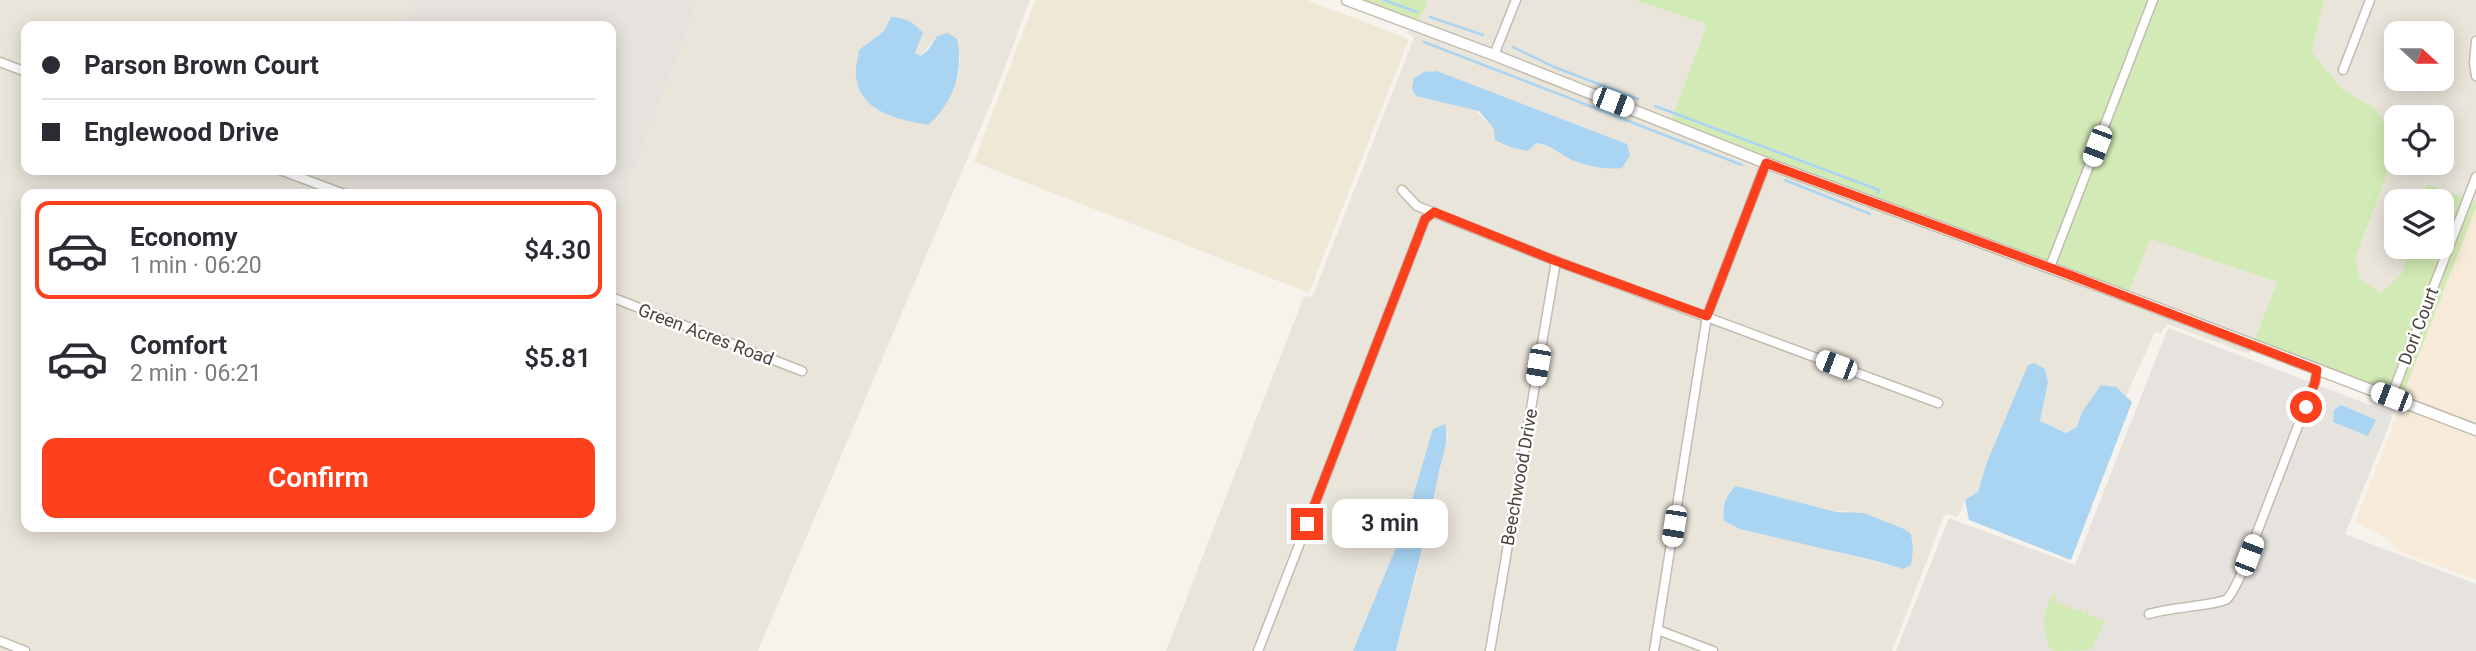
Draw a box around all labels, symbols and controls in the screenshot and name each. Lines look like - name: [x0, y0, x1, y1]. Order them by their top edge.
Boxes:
- north arrow: [2384, 21, 2454, 91]
- map controls: [2384, 21, 2454, 259]
- text: Parson Brown Court: [84, 50, 319, 80]
- car: [1590, 85, 1637, 119]
- button: locate: [2384, 105, 2454, 175]
- text: Englewood Drive: [84, 117, 279, 147]
- car: [2080, 123, 2115, 169]
- button: layers: [2384, 189, 2454, 259]
- icon: car: [46, 219, 109, 282]
- text: Economy: [130, 222, 237, 252]
- text: $4.30: [524, 235, 591, 265]
- text: 1 min · 06:20: [130, 252, 262, 279]
- street label: Dori Court: [2394, 284, 2442, 368]
- street label: Green Acres Road: [635, 299, 777, 369]
- icon: car: [46, 327, 109, 390]
- text: Comfort: [130, 330, 227, 360]
- car: [1525, 342, 1552, 388]
- text: $5.81: [524, 343, 591, 373]
- car: [1813, 348, 1860, 382]
- text: 2 min · 06:21: [130, 360, 262, 387]
- car: [2368, 380, 2415, 414]
- route start: [2290, 391, 2322, 423]
- street label: Beechwood Drive: [1497, 407, 1541, 547]
- button: Confirm: [42, 438, 595, 518]
- callout: 3 min: [1332, 500, 1447, 548]
- car: [1661, 504, 1688, 548]
- route end: [1291, 508, 1323, 540]
- text: 3 min: [1361, 510, 1419, 537]
- car: [2232, 532, 2267, 578]

